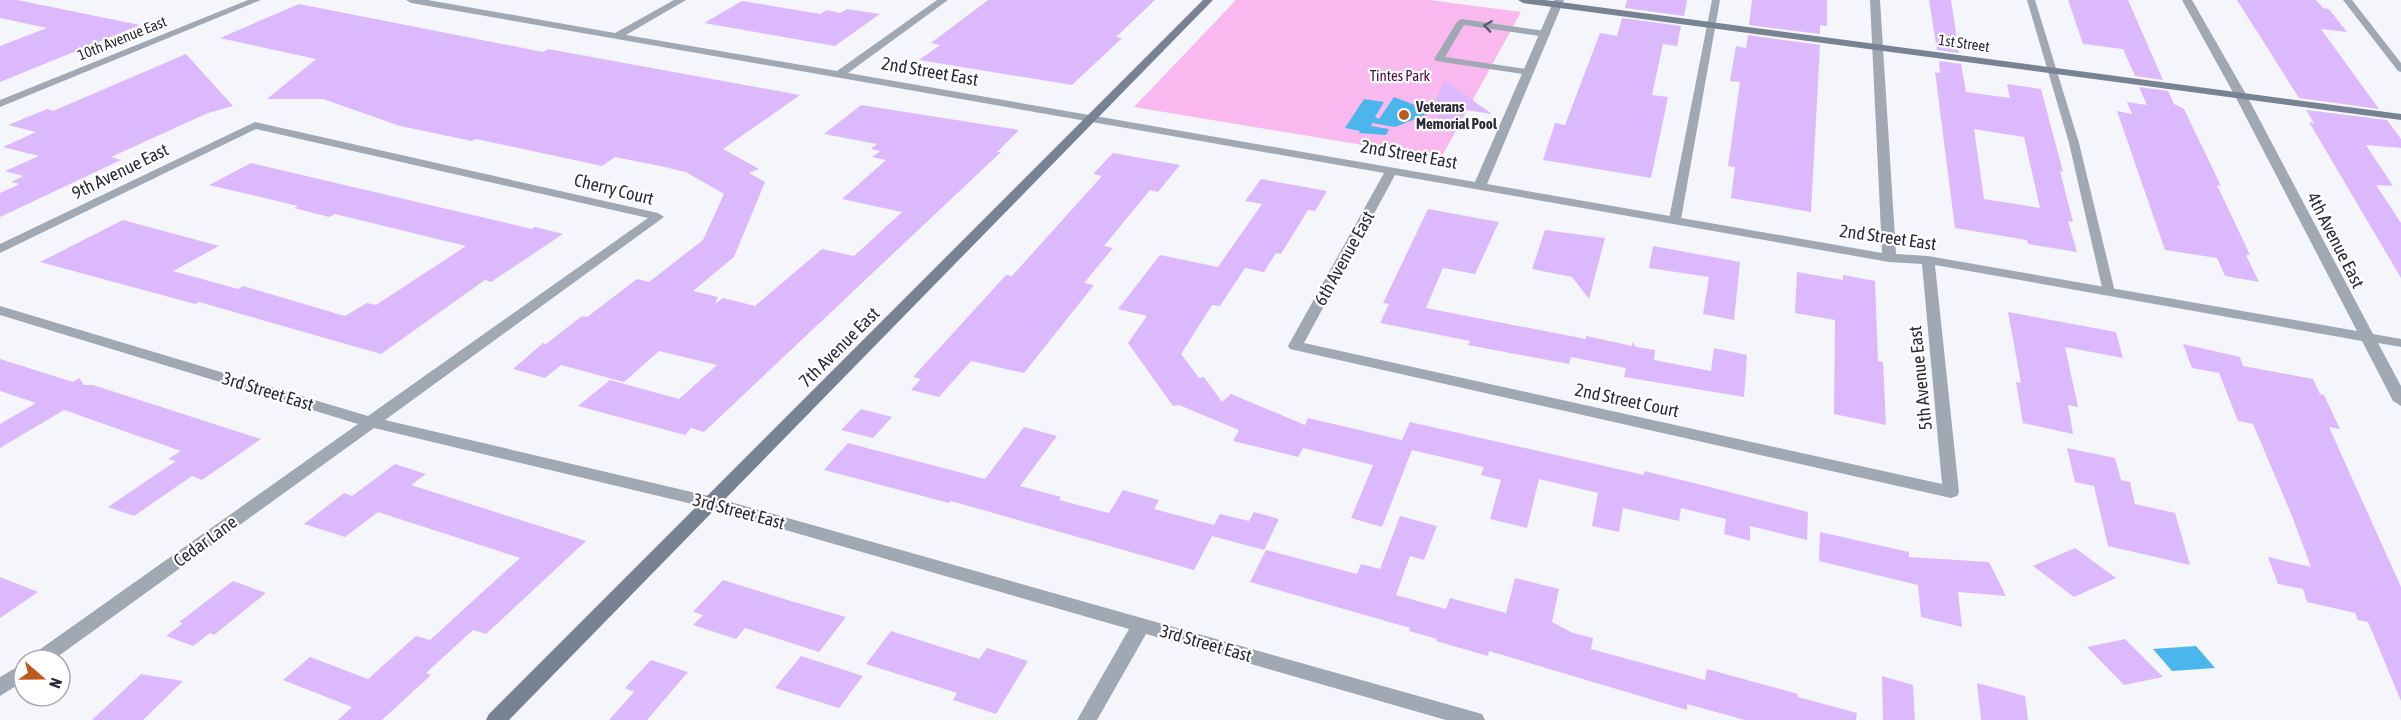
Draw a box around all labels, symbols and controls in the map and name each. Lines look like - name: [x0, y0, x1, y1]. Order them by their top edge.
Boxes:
- street label: 10th Avenue East: [75, 12, 169, 64]
- one-way arrow: [1483, 20, 1493, 32]
- street label: 1st Street: [1937, 31, 1991, 55]
- street label: 2nd Street East: [880, 52, 980, 90]
- park label: Tintes Park: [1370, 67, 1431, 84]
- place label: Veterans Memorial Pool: [1415, 98, 1498, 132]
- marker: Veterans Memorial Pool: [1397, 108, 1411, 122]
- street label: 2nd Street East: [1359, 135, 1459, 173]
- street label: 9th Avenue East: [68, 139, 172, 203]
- street label: Cherry Court: [572, 169, 656, 209]
- street label: 4th Avenue East: [2303, 189, 2369, 291]
- street label: 6th Avenue East: [1309, 207, 1379, 309]
- street label: 2nd Street East: [1838, 220, 1938, 254]
- street label: 7th Avenue East: [795, 303, 883, 391]
- street label: 5th Avenue East: [1904, 325, 1936, 431]
- street label: 3rd Street East: [220, 367, 316, 415]
- street label: 2nd Street Court: [1573, 379, 1681, 421]
- street label: 3rd Street East: [691, 489, 787, 533]
- street label: Cedar Lane: [169, 511, 241, 571]
- street label: 3rd Street East: [1158, 620, 1254, 666]
- north arrow: [12, 648, 72, 708]
- text: N: [46, 676, 66, 691]

